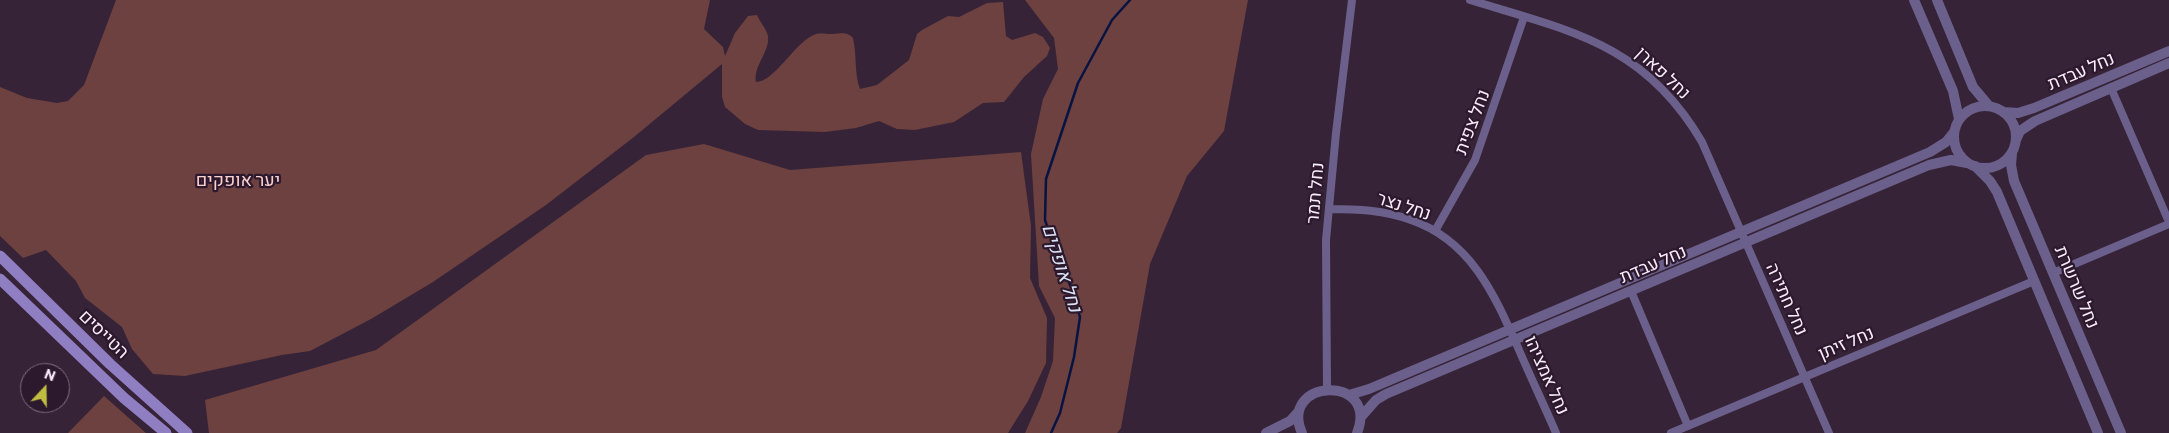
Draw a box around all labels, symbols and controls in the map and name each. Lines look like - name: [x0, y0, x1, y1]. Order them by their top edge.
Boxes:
- street label: נחל פארן: [1631, 42, 1695, 104]
- street label: נחל עבדת: [2044, 47, 2118, 95]
- street label: נחל צפית: [1450, 86, 1494, 158]
- street label: נחל תמר: [1302, 161, 1328, 225]
- park label: יער אופקים: [196, 169, 280, 191]
- street label: נחל נצר: [1374, 187, 1434, 225]
- water label: נחל אופקים: [1037, 221, 1087, 315]
- street label: נחל עבדת: [1616, 240, 1690, 288]
- street label: נחל שרשרת: [2050, 242, 2104, 332]
- street label: נחל חתירה: [1761, 259, 1813, 339]
- street label: הטייסים: [75, 305, 133, 363]
- street label: נחל זיתן: [1815, 322, 1877, 364]
- street label: נחל אמציהו: [1520, 332, 1574, 418]
- north arrow: [20, 363, 70, 413]
- text: N: [42, 365, 58, 384]

